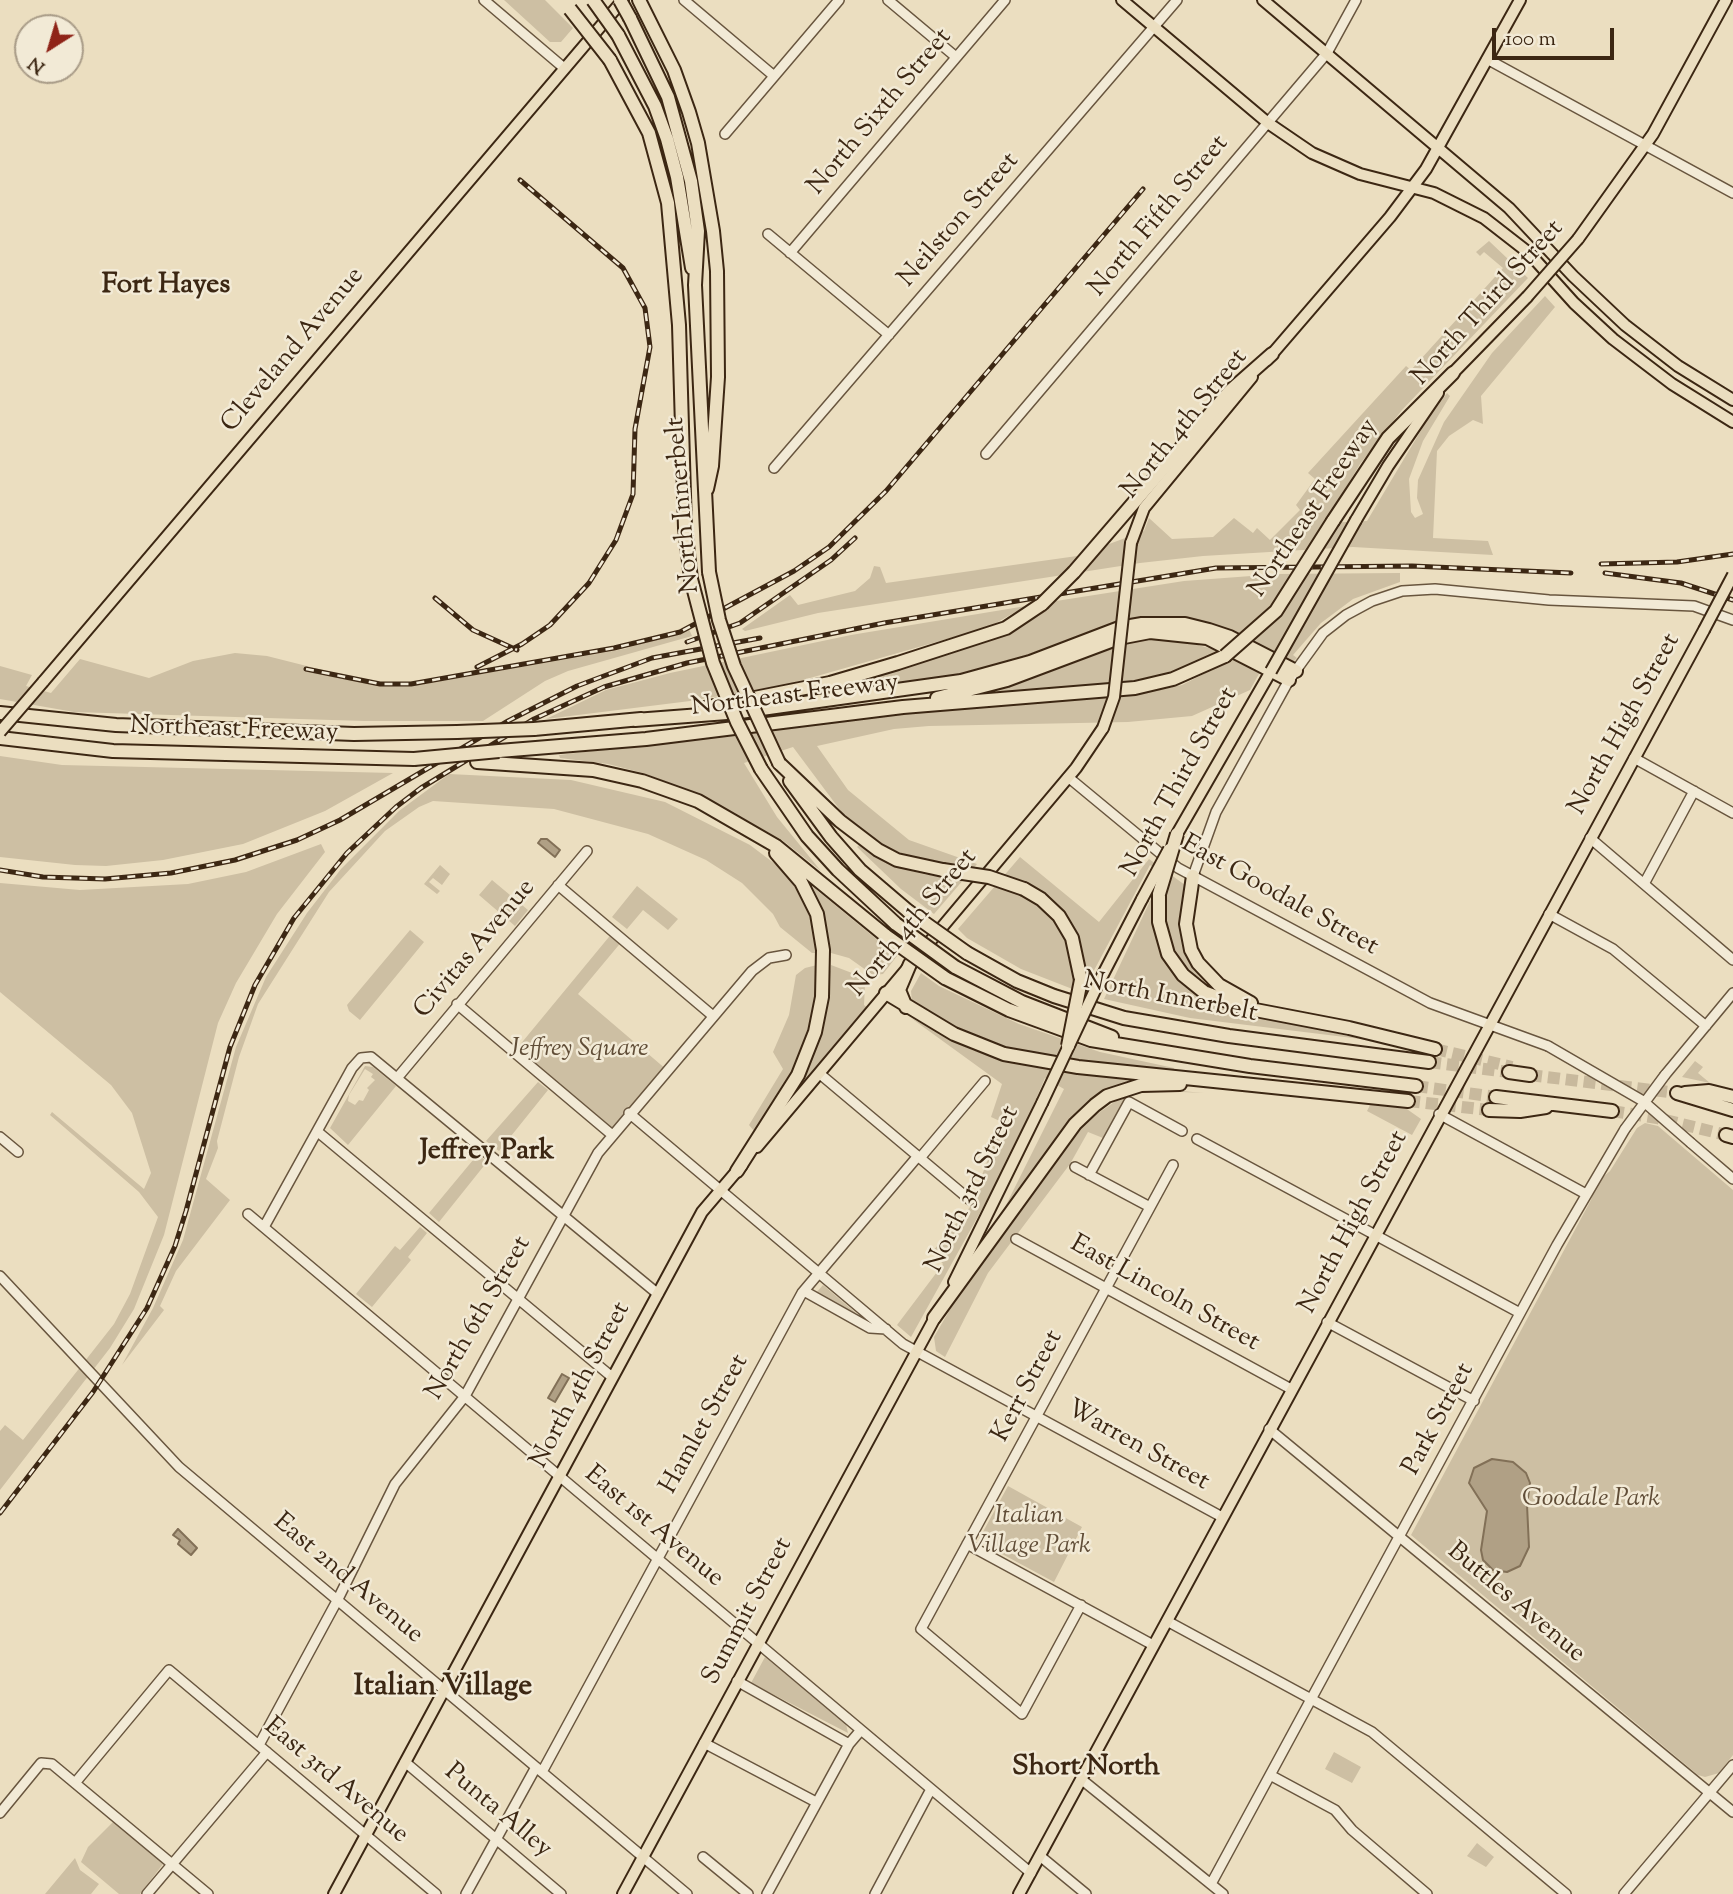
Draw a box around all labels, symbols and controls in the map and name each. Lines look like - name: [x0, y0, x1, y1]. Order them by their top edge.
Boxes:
- north arrow: [14, 14, 84, 84]
- scale bar: [1495, 14, 1618, 58]
- street label: North Sixth Street: [802, 23, 960, 203]
- text: 100 m: [1505, 25, 1556, 55]
- text: N: [23, 49, 51, 80]
- street label: North Fifth Street: [1083, 130, 1237, 304]
- street label: Neilston Street: [893, 147, 1027, 295]
- street label: North Third Street: [1406, 215, 1572, 393]
- street label: Cleveland Avenue: [216, 262, 372, 440]
- district label: Fort Hayes: [102, 270, 230, 304]
- street label: North 4th Street: [1116, 344, 1256, 506]
- street label: Northeast Freeway: [1244, 414, 1386, 604]
- street label: North Innerbelt: [662, 416, 708, 594]
- street label: North High Street: [1563, 629, 1689, 821]
- street label: Northeast Freeway: [690, 669, 900, 725]
- street label: North Third Street: [1116, 683, 1246, 883]
- street label: Northeast Freeway: [129, 712, 339, 750]
- street label: East Goodale Street: [1175, 830, 1383, 964]
- street label: North 4th Street: [843, 844, 985, 1004]
- street label: Civitas Avenue: [409, 874, 543, 1026]
- street label: North Innerbelt: [1080, 967, 1260, 1031]
- park label: Jeffrey Square: [509, 1035, 649, 1067]
- street label: North 3rd Street: [920, 1102, 1028, 1278]
- street label: North High Street: [1294, 1126, 1416, 1320]
- district label: Jeffrey Park: [420, 1136, 554, 1170]
- street label: East Lincoln Street: [1064, 1230, 1264, 1360]
- street label: North 6th Street: [421, 1232, 539, 1406]
- street label: North 4th Street: [525, 1298, 639, 1474]
- street label: Kerr Street: [987, 1326, 1071, 1448]
- street label: Hamlet Street: [655, 1350, 757, 1500]
- street label: Park Street: [1397, 1359, 1483, 1481]
- street label: Warren Street: [1060, 1395, 1214, 1499]
- street label: East 1st Avenue: [577, 1461, 729, 1595]
- park label: Goodale Park: [1522, 1485, 1660, 1517]
- park label: Italian Village Park: [967, 1502, 1091, 1564]
- street label: East 2nd Avenue: [265, 1508, 429, 1652]
- street label: Summit Street: [697, 1533, 801, 1691]
- street label: Buttles Avenue: [1440, 1537, 1590, 1671]
- district label: Italian Village: [354, 1671, 532, 1707]
- street label: East 3rd Avenue: [256, 1712, 414, 1852]
- district label: Short North: [1012, 1752, 1160, 1786]
- street label: Punta Alley: [437, 1758, 557, 1866]

